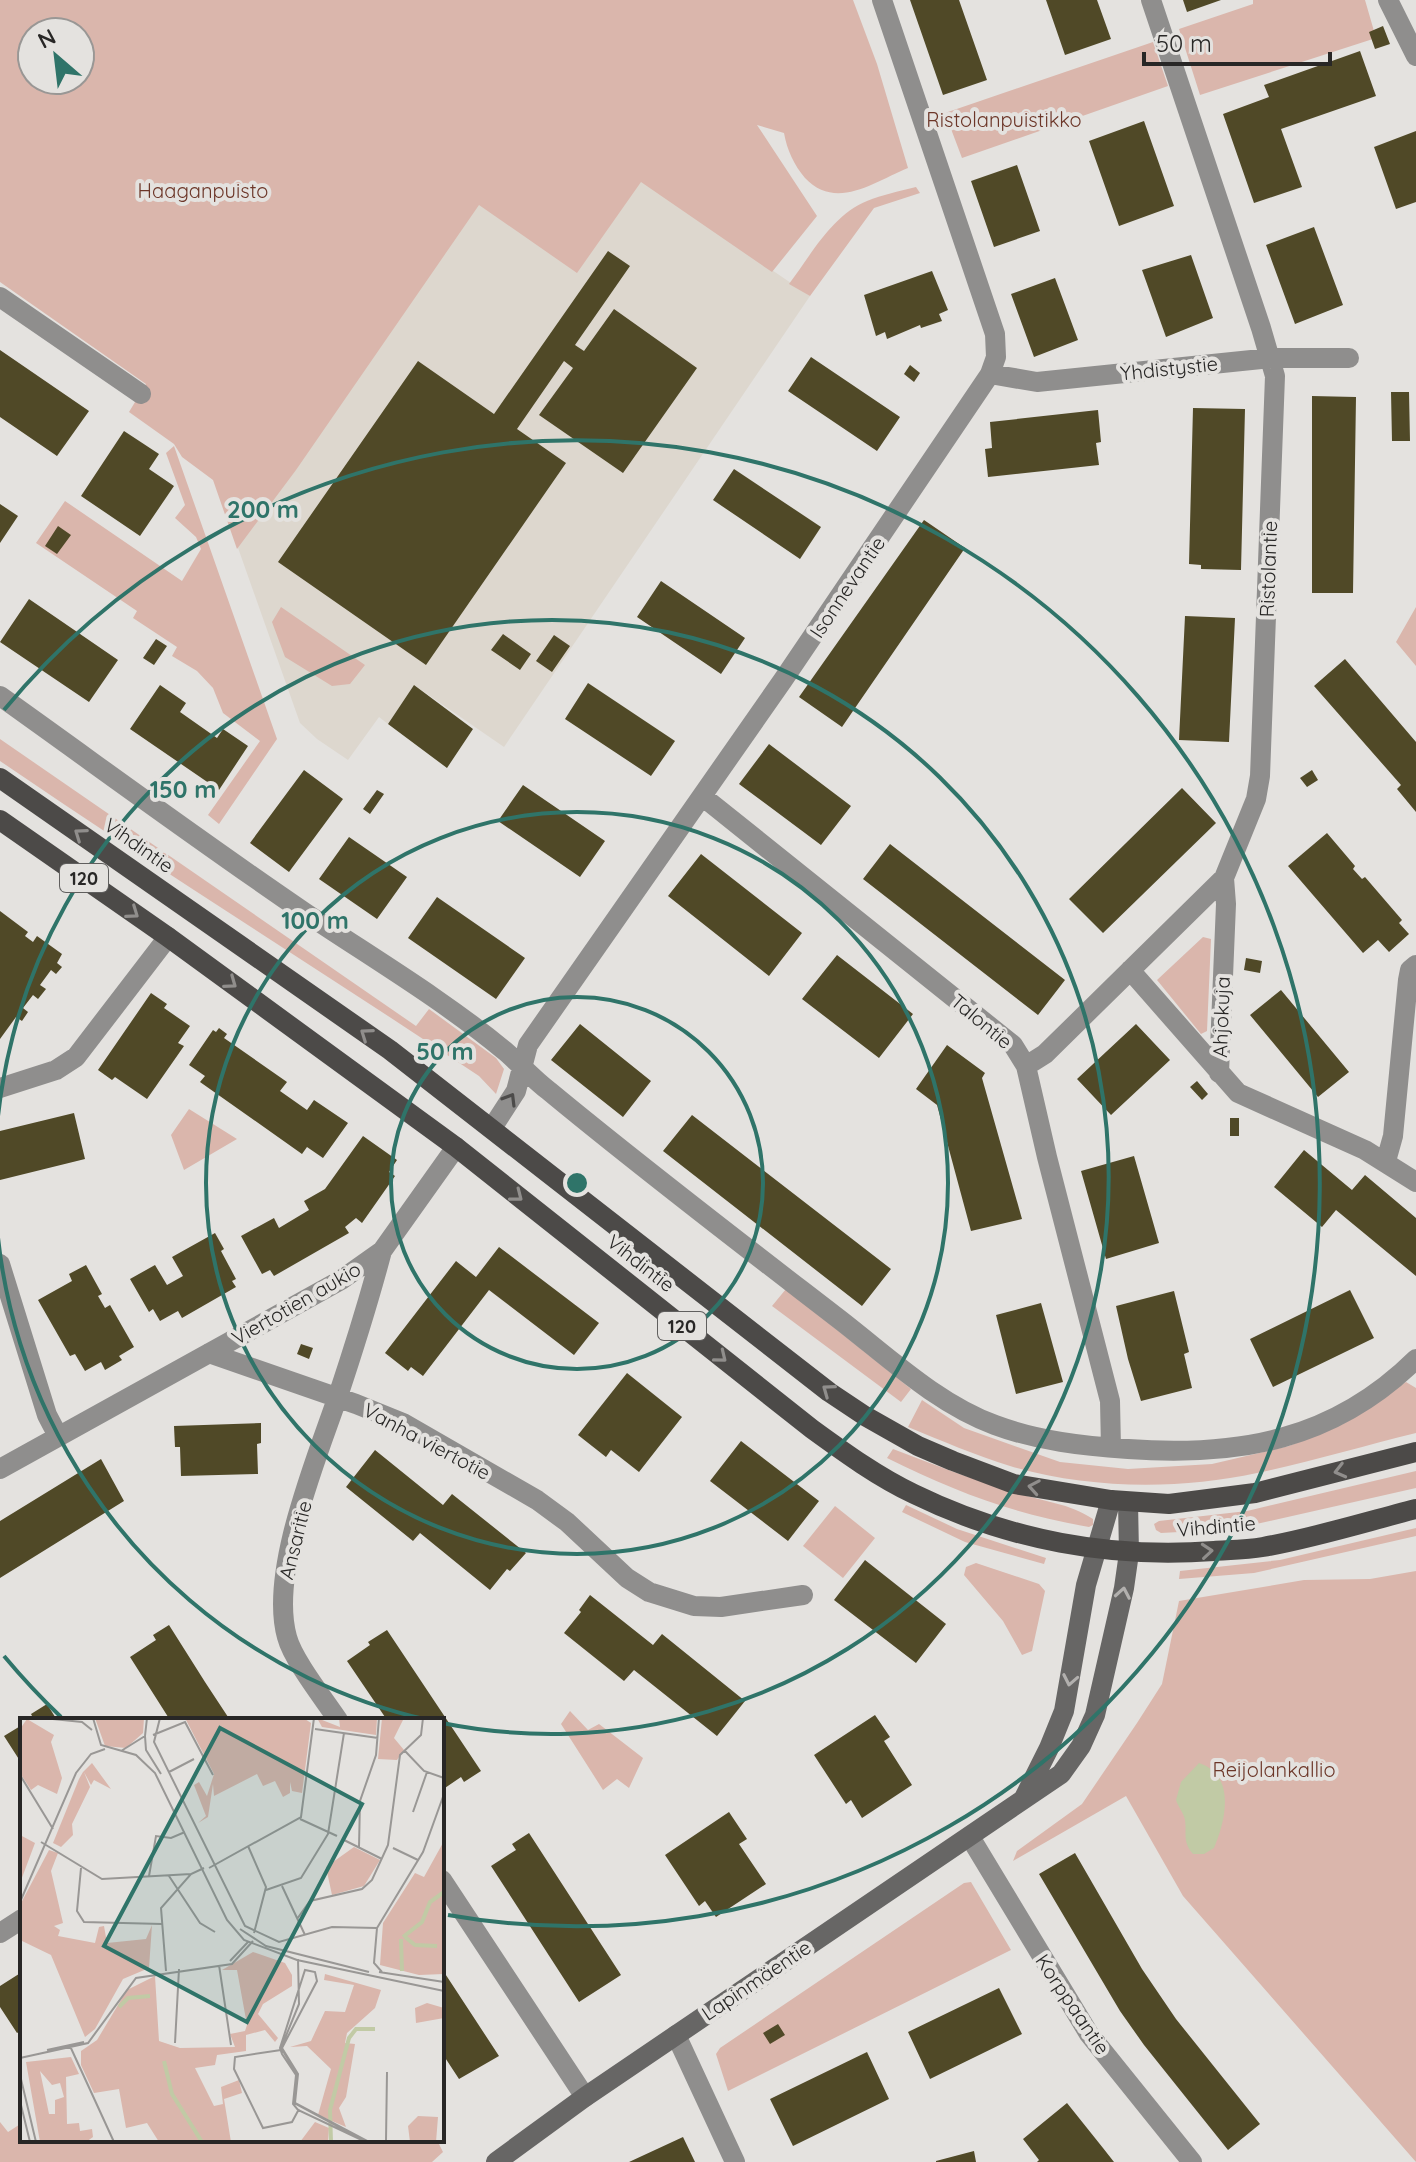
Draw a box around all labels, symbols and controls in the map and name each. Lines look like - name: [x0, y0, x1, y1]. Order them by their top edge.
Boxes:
- north arrow: [16, 16, 96, 96]
- scale bar: [1144, 16, 1330, 66]
- text: N: [33, 22, 60, 54]
- text: 50 m: [1156, 28, 1212, 58]
- park label: Ristolanpuistikko: [926, 107, 1082, 132]
- park label: Haaganpuisto: [138, 178, 268, 203]
- street label: Yhdistystie: [1119, 350, 1219, 386]
- text: 200 m: [227, 494, 299, 524]
- street label: Ristolantie: [1254, 520, 1282, 618]
- street label: Isonnevantie: [804, 531, 890, 643]
- text: 150 m: [150, 774, 216, 804]
- street label: Vihdintie: [99, 812, 179, 878]
- one-way arrow: [75, 829, 89, 844]
- road number: 120: [60, 864, 108, 892]
- one-way arrow: [124, 903, 138, 918]
- text: 100 m: [281, 905, 349, 935]
- one-way arrow: [222, 973, 236, 988]
- street label: Ahjokuja: [1207, 976, 1235, 1058]
- street label: Talontie: [946, 988, 1018, 1054]
- one-way arrow: [360, 1029, 375, 1044]
- text: 50 m: [416, 1036, 474, 1066]
- one-way arrow: [500, 1093, 516, 1108]
- centre of rings: [563, 1169, 591, 1197]
- one-way arrow: [508, 1186, 522, 1201]
- street label: Vihdintie: [602, 1229, 680, 1297]
- street label: Viertotien aukio: [227, 1256, 365, 1350]
- road number: 120: [658, 1312, 706, 1340]
- one-way arrow: [712, 1347, 726, 1362]
- one-way arrow: [822, 1385, 836, 1400]
- street label: Vanha viertotie: [359, 1397, 495, 1485]
- one-way arrow: [1334, 1462, 1348, 1479]
- one-way arrow: [1028, 1480, 1041, 1497]
- street label: Ansaritie: [273, 1498, 317, 1582]
- street label: Vihdintie: [1175, 1510, 1257, 1542]
- one-way arrow: [1200, 1543, 1213, 1560]
- one-way arrow: [1114, 1586, 1131, 1600]
- one-way arrow: [1062, 1673, 1079, 1686]
- inset map: [20, 1718, 444, 2142]
- park label: Reijolankallio: [1213, 1757, 1335, 1782]
- street label: Lapinmäentie: [697, 1934, 815, 2026]
- street label: Korppaantie: [1030, 1949, 1116, 2059]

